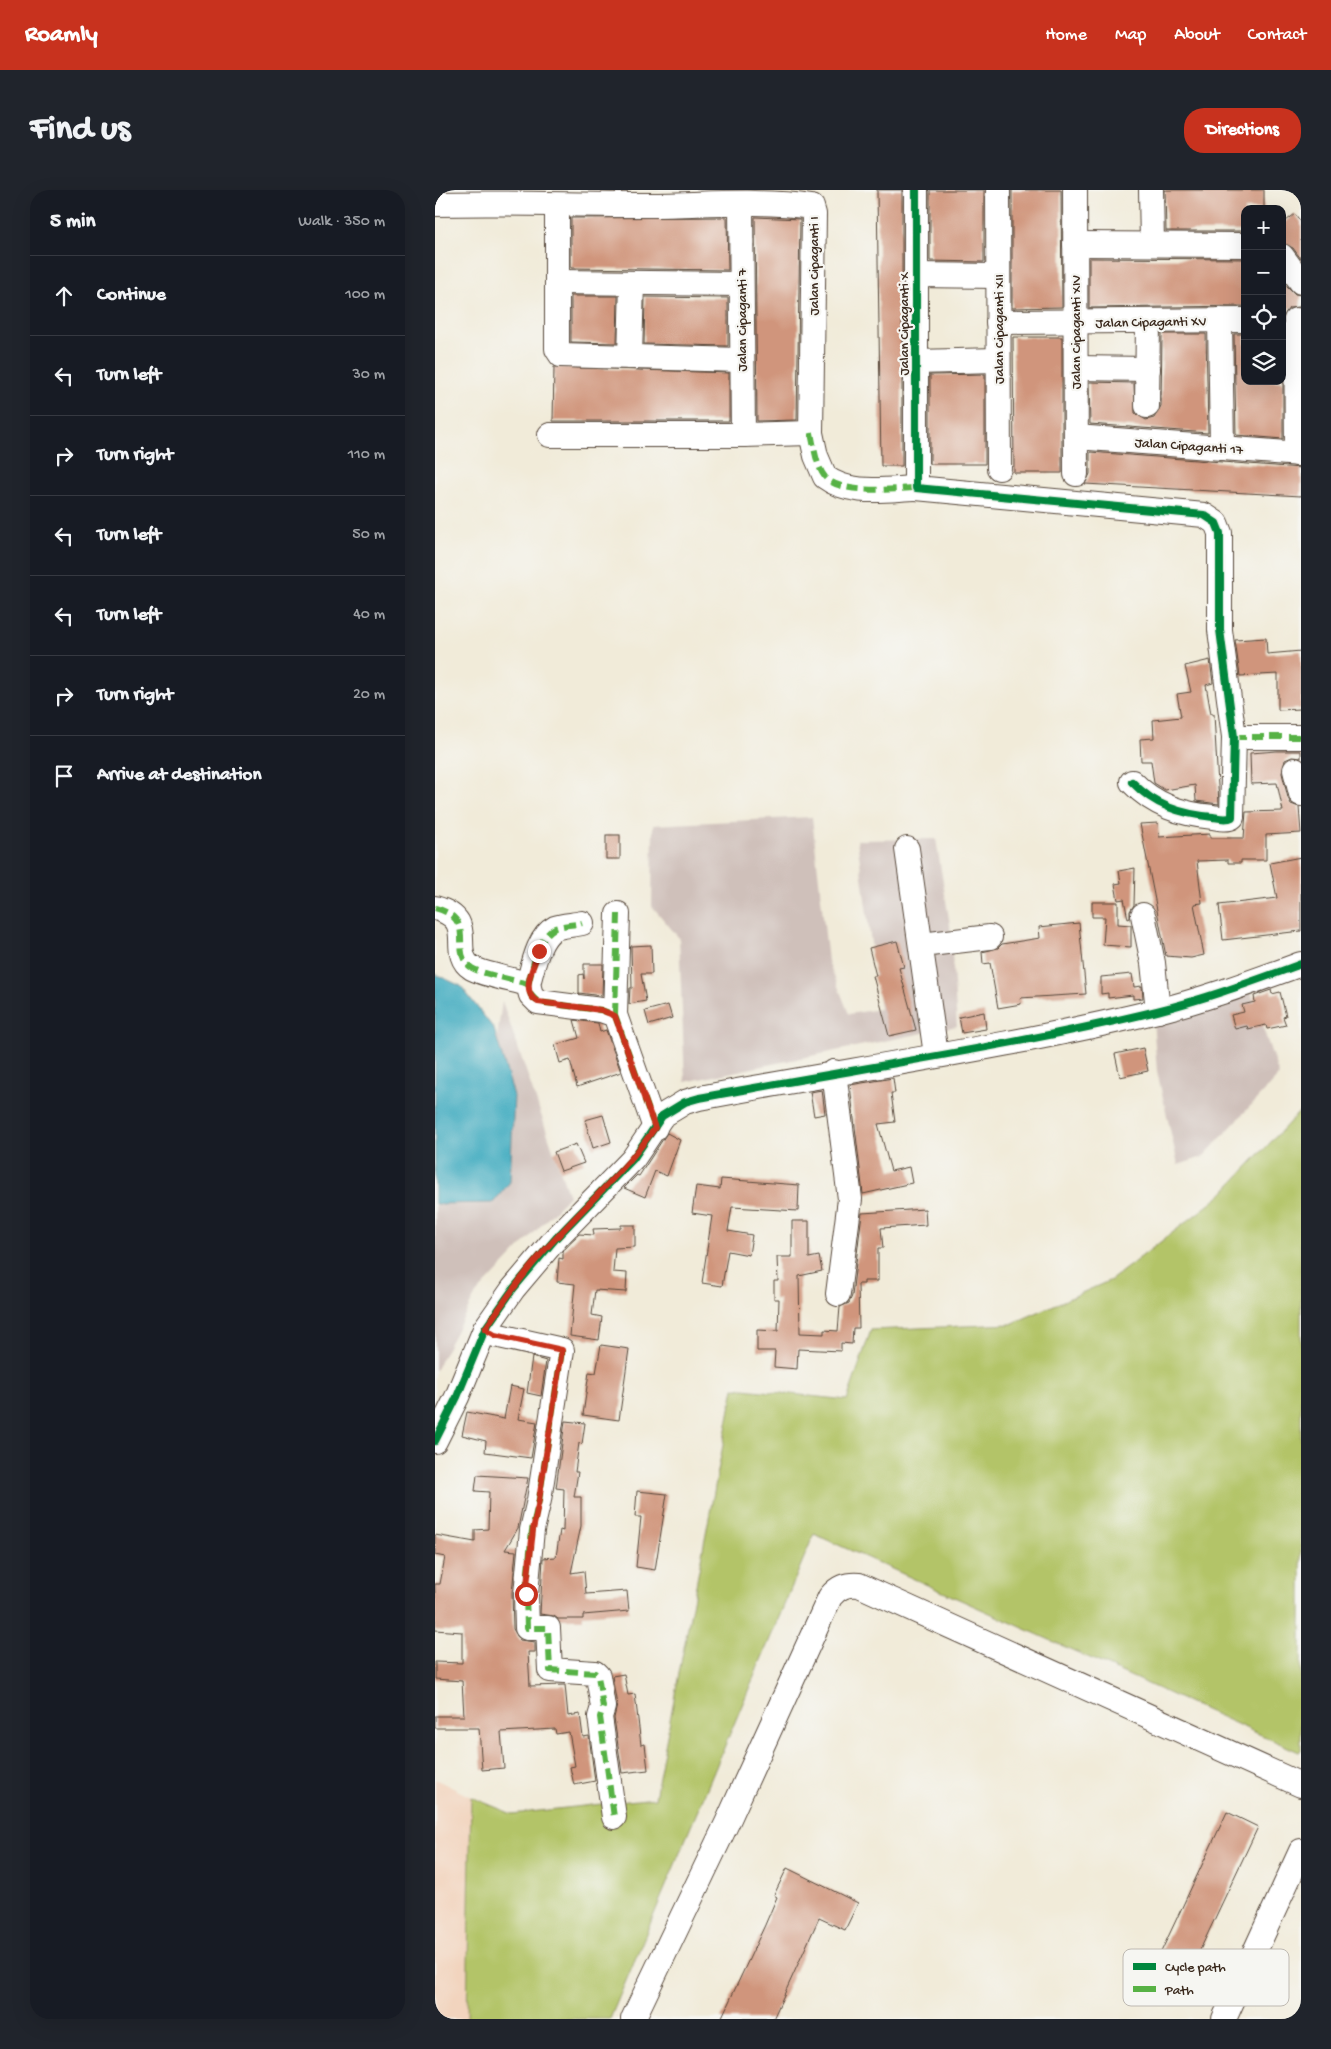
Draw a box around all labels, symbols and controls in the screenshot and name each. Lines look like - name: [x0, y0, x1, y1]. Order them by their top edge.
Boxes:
- text: Roamly: [25, 21, 98, 50]
- text: Home: [1045, 25, 1087, 46]
- text: Map: [1115, 25, 1146, 46]
- text: About: [1174, 25, 1220, 46]
- text: Contact: [1248, 25, 1306, 46]
- button: Directions: [1184, 108, 1301, 153]
- text: Find us: [30, 110, 130, 151]
- map controls: [1241, 205, 1286, 385]
- button: +: [1241, 205, 1286, 250]
- text: 5 min: [50, 210, 95, 235]
- text: Walk · 350 m: [298, 213, 385, 232]
- street label: Jalan Cipaganti I: [807, 216, 824, 316]
- button: −: [1241, 250, 1286, 295]
- street label: Jalan Cipaganti 7: [735, 268, 752, 372]
- street label: Jalan Cipaganti X: [897, 272, 914, 376]
- street label: Jalan Cipaganti XII: [992, 274, 1009, 384]
- street label: Jalan Cipaganti XIV: [1069, 275, 1086, 389]
- icon: ahead: [50, 282, 78, 310]
- text: Continue: [97, 284, 166, 307]
- text: 100 m: [345, 286, 385, 305]
- button: locate: [1241, 295, 1286, 340]
- street label: Jalan Cipaganti XV: [1095, 314, 1207, 333]
- button: layers: [1241, 340, 1286, 385]
- icon: left: [50, 362, 78, 390]
- text: Turn left: [97, 364, 161, 387]
- text: 30 m: [352, 366, 385, 385]
- street label: Jalan Cipaganti 17: [1134, 435, 1244, 460]
- icon: right: [50, 442, 78, 470]
- text: Turn right: [97, 444, 173, 467]
- text: 110 m: [348, 446, 385, 465]
- icon: left: [50, 522, 78, 550]
- text: Turn left: [97, 524, 161, 547]
- text: 50 m: [352, 526, 385, 545]
- icon: left: [50, 602, 78, 630]
- text: Turn left: [97, 604, 161, 627]
- text: 40 m: [353, 606, 385, 625]
- icon: right: [50, 682, 78, 710]
- text: Turn right: [97, 684, 173, 707]
- text: 20 m: [353, 686, 385, 705]
- icon: arrive: [50, 762, 78, 790]
- text: Arrive at destination: [97, 764, 261, 787]
- route end: [528, 940, 551, 963]
- route start: [515, 1583, 538, 1606]
- legend: [1123, 1949, 1289, 2006]
- text: Cycle path: [1165, 1960, 1226, 1977]
- text: Path: [1164, 1983, 1194, 2000]

